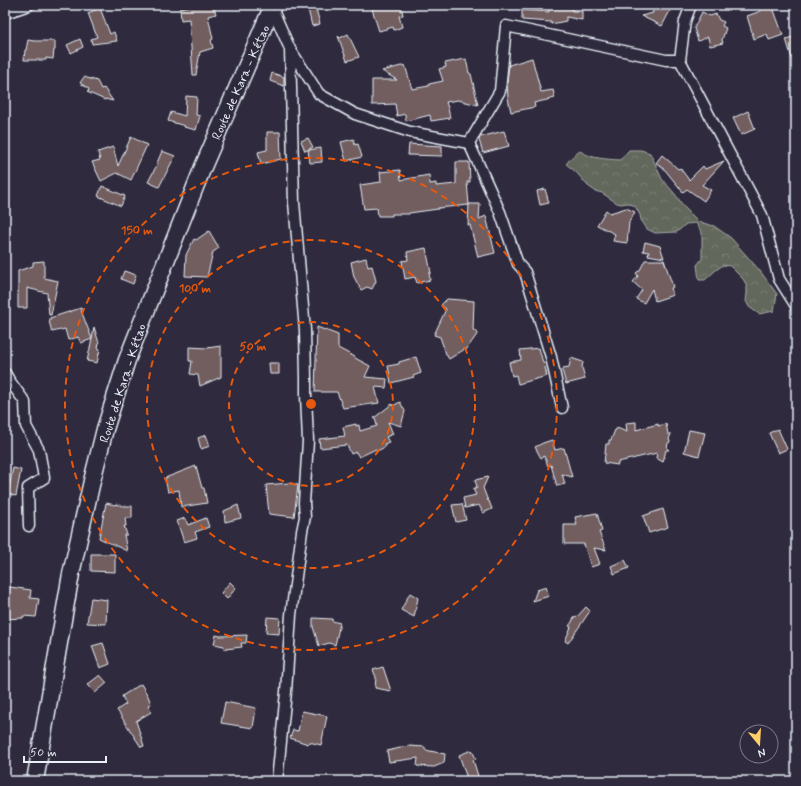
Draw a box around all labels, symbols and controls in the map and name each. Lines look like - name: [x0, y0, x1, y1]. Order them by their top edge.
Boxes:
- street label: Route de Kara - Kétao: [208, 23, 274, 143]
- text: 150 m: [121, 223, 153, 239]
- text: 100 m: [179, 281, 212, 297]
- street label: Route de Kara - Kétao: [96, 322, 151, 445]
- text: 50 m: [240, 339, 267, 355]
- centre of rings: [304, 397, 318, 411]
- north arrow: [739, 724, 779, 764]
- scale bar: [24, 738, 106, 764]
- text: 50 m: [30, 745, 57, 761]
- text: N: [756, 745, 767, 760]

